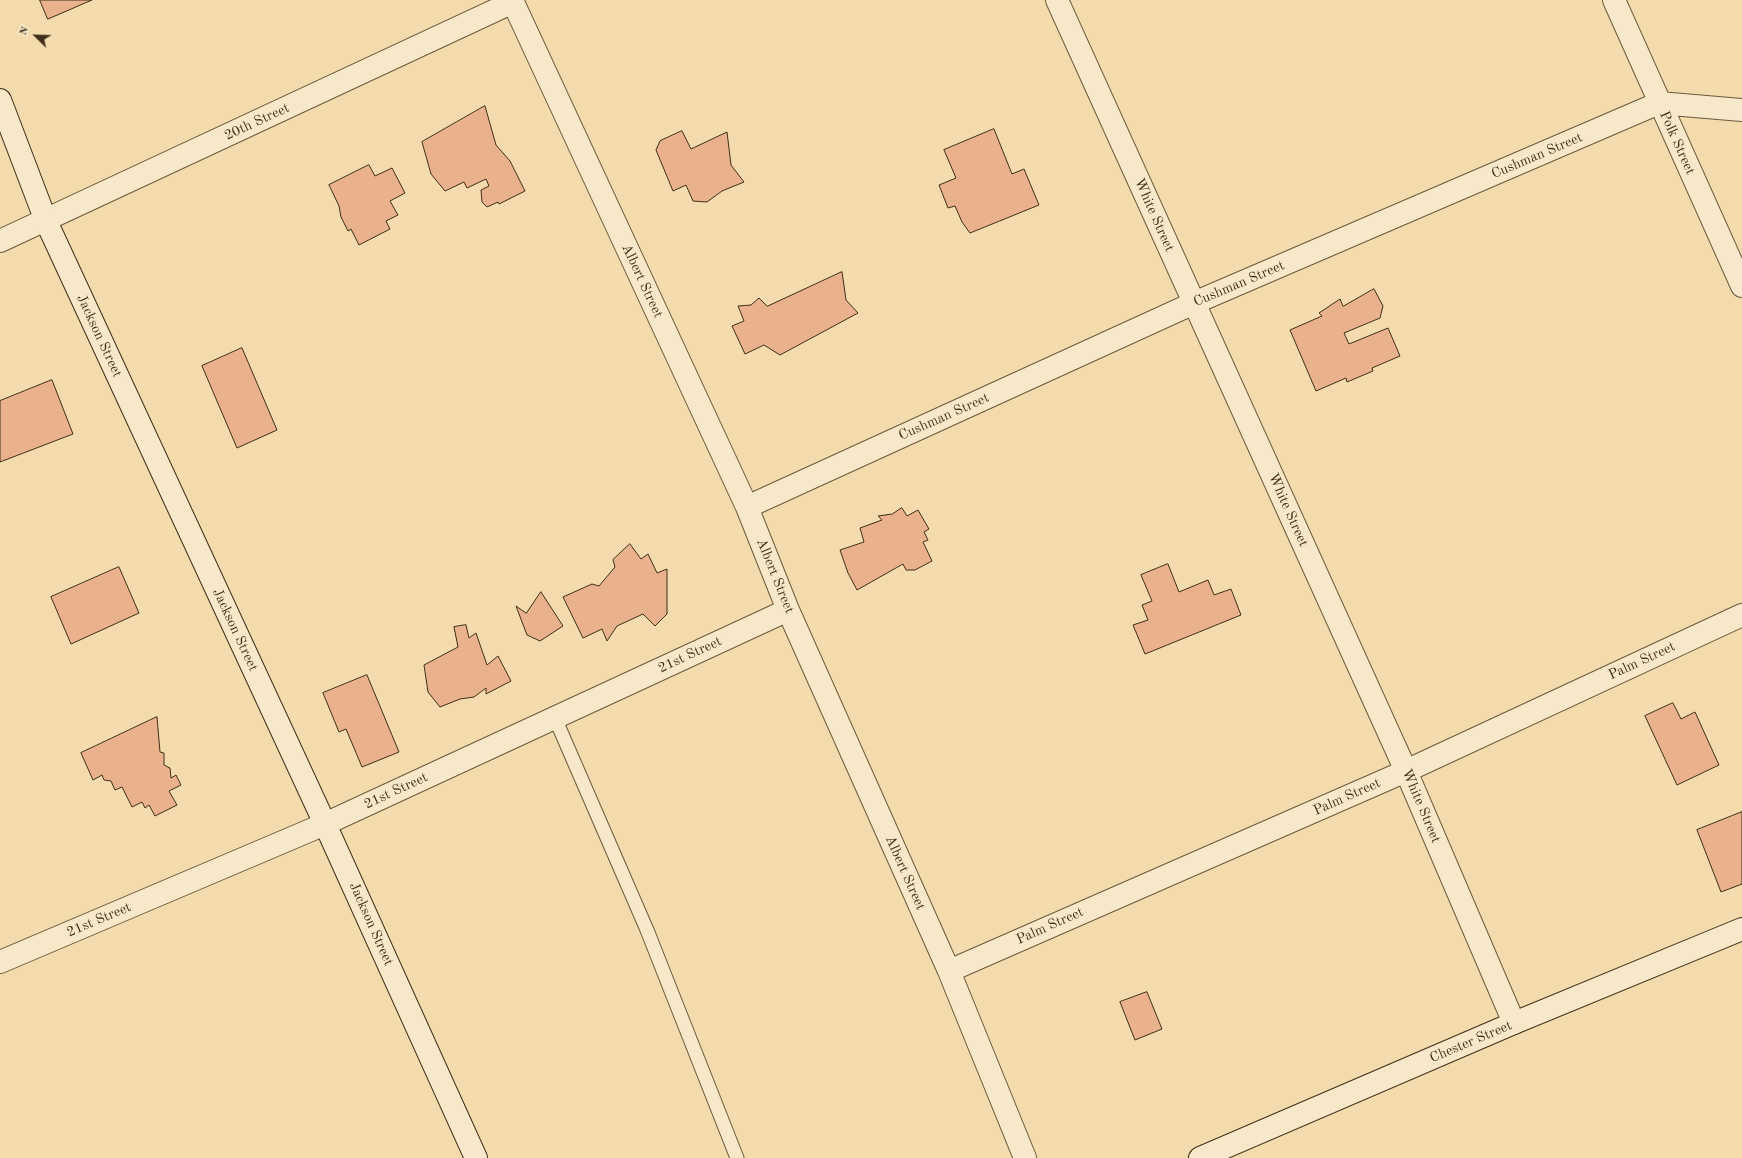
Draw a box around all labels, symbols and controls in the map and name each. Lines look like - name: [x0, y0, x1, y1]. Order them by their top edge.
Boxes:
- north arrow: [16, 16, 56, 56]
- text: N: [18, 25, 31, 37]
- street label: 20th Street: [222, 100, 292, 144]
- street label: Polk Street: [1656, 109, 1698, 177]
- street label: Cushman Street: [1489, 129, 1585, 183]
- street label: White Street: [1130, 176, 1178, 254]
- street label: Albert Street: [618, 241, 666, 321]
- street label: Cushman Street: [1191, 257, 1287, 311]
- street label: Jackson Street: [72, 292, 126, 380]
- street label: Cushman Street: [896, 390, 992, 444]
- street label: White Street: [1264, 471, 1312, 549]
- street label: Albert Street: [752, 536, 798, 616]
- street label: Jackson Street: [208, 586, 262, 674]
- street label: 21st Street: [656, 633, 724, 677]
- street label: Palm Street: [1606, 638, 1678, 684]
- street label: White Street: [1398, 766, 1444, 846]
- street label: 21st Street: [362, 769, 430, 813]
- street label: Palm Street: [1311, 775, 1383, 819]
- street label: Albert Street: [881, 833, 929, 913]
- street label: Jackson Street: [345, 880, 397, 968]
- street label: 21st Street: [64, 899, 134, 941]
- street label: Palm Street: [1014, 904, 1086, 948]
- street label: Chester Street: [1427, 1017, 1515, 1067]

